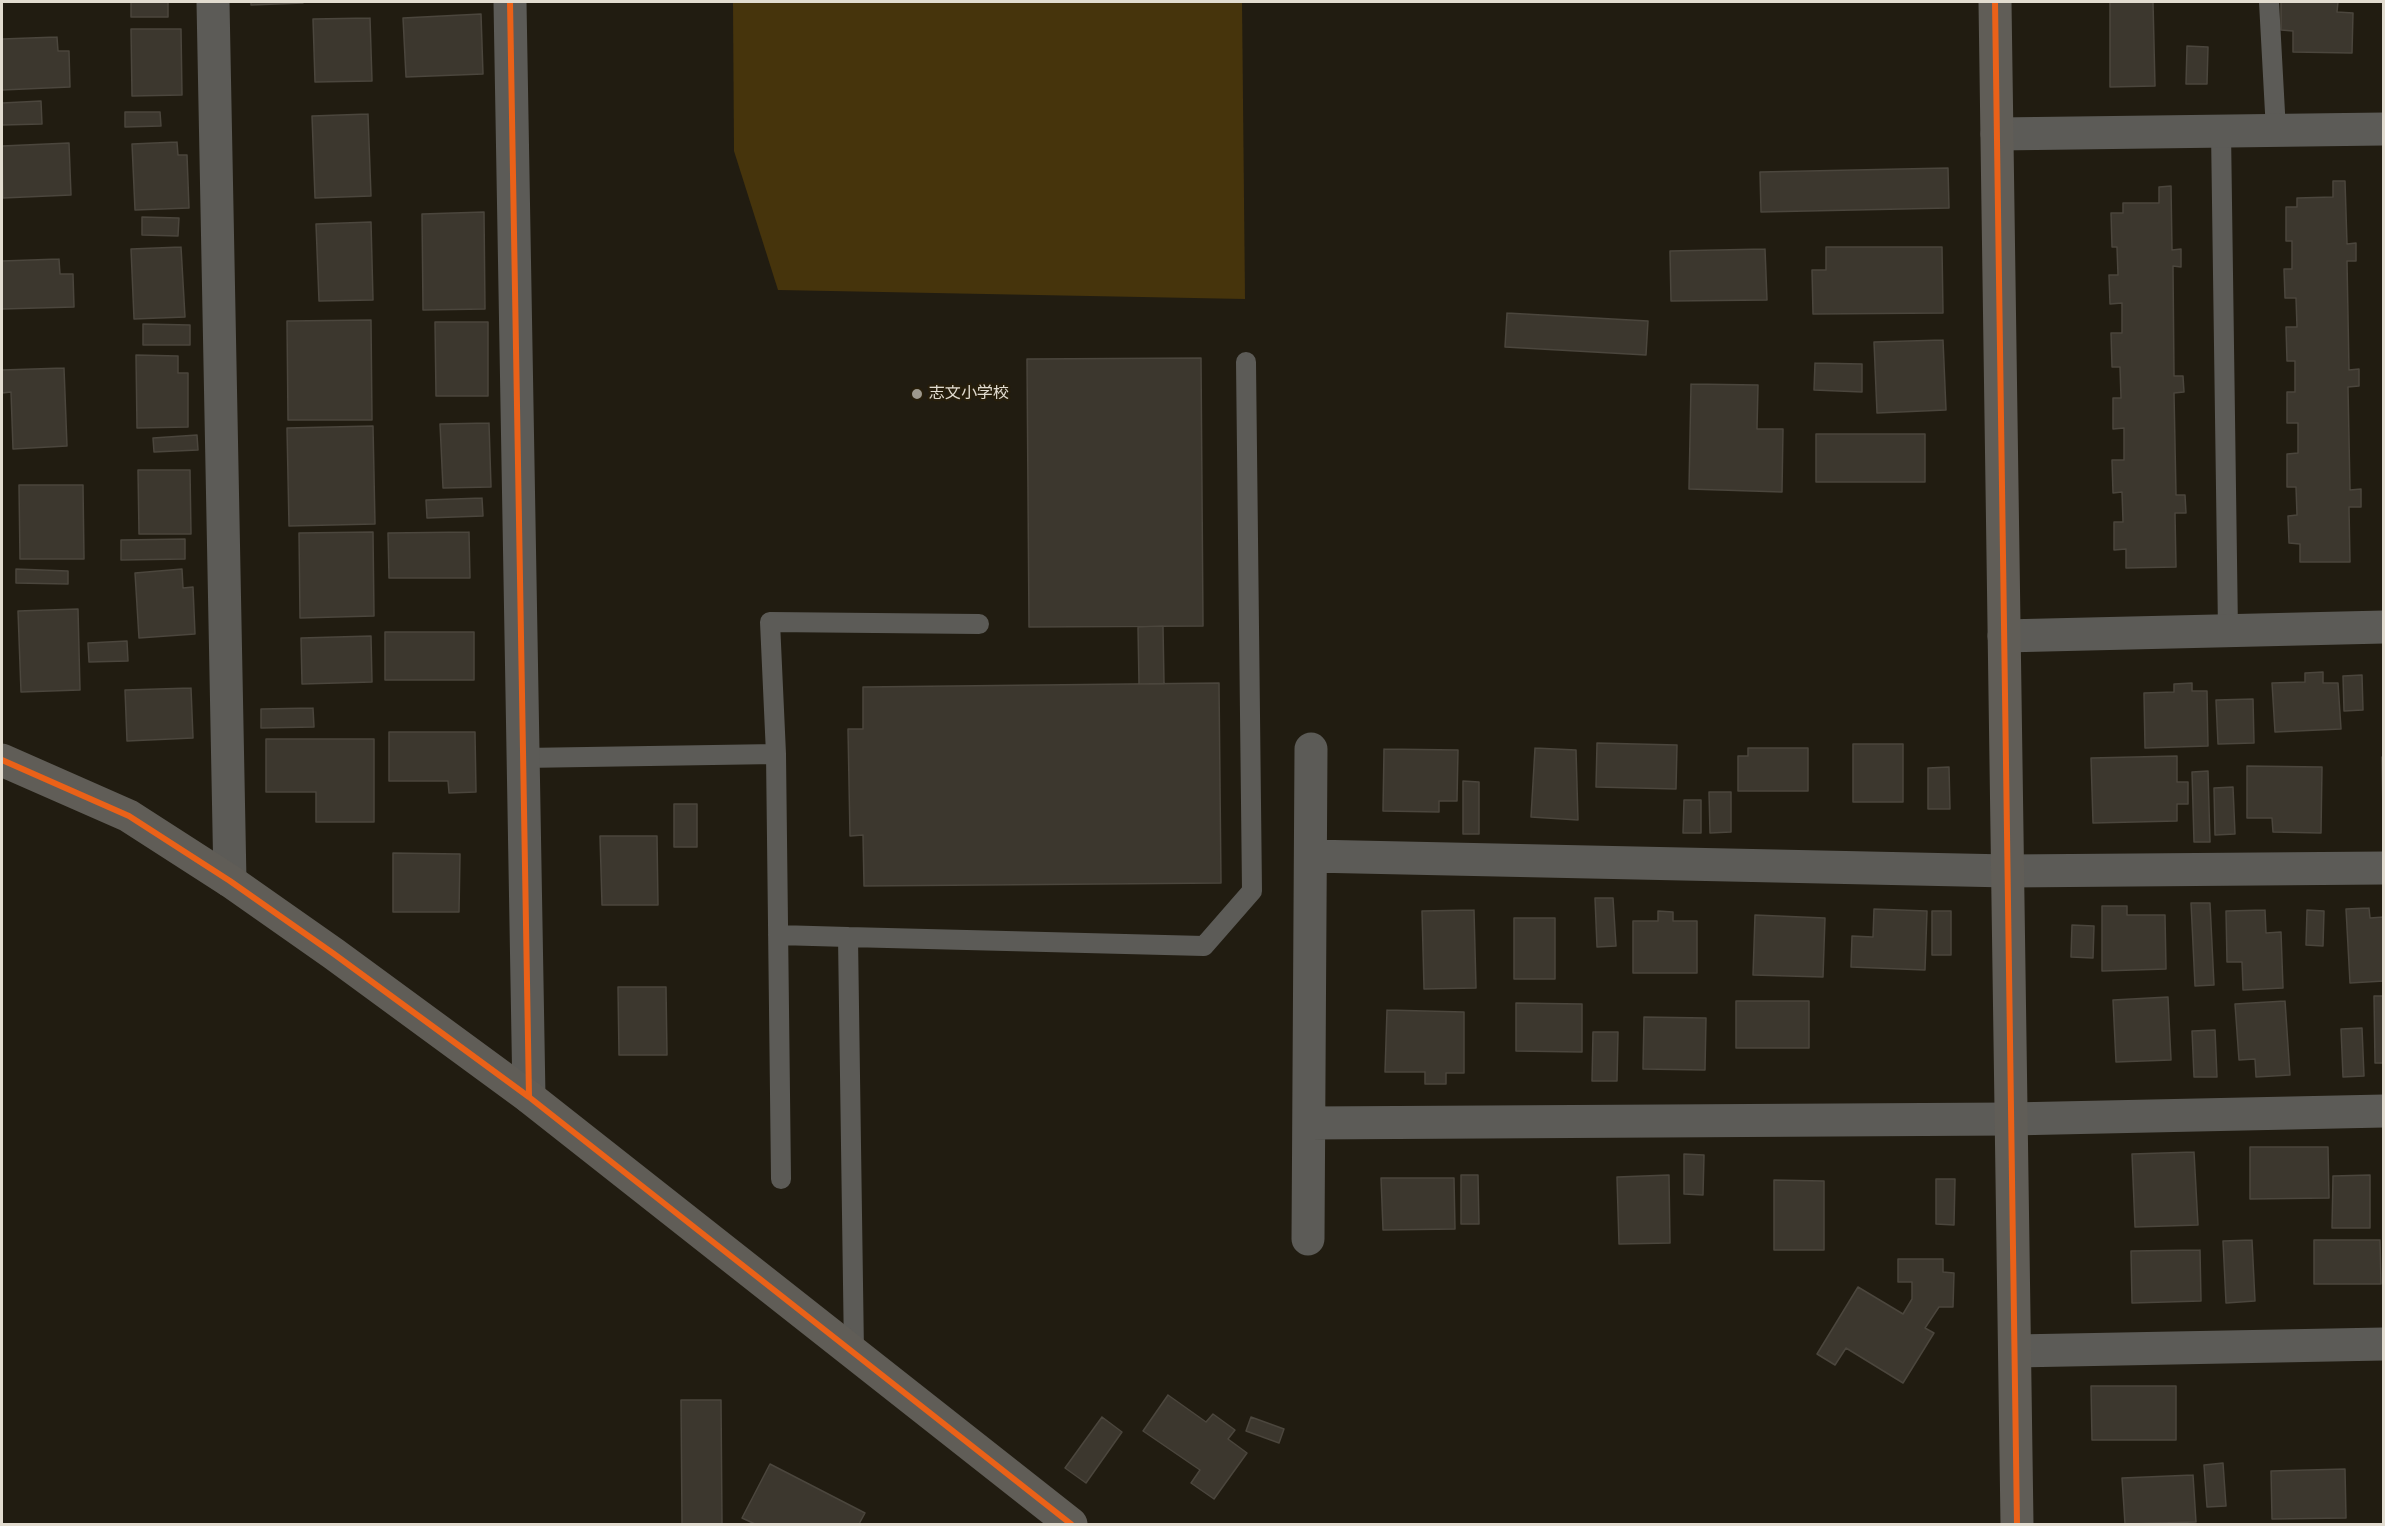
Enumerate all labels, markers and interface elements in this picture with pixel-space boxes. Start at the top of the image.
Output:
place label: 志文小学校 [929,384,1009,404]
marker: 志文小学校 [910,387,924,401]

